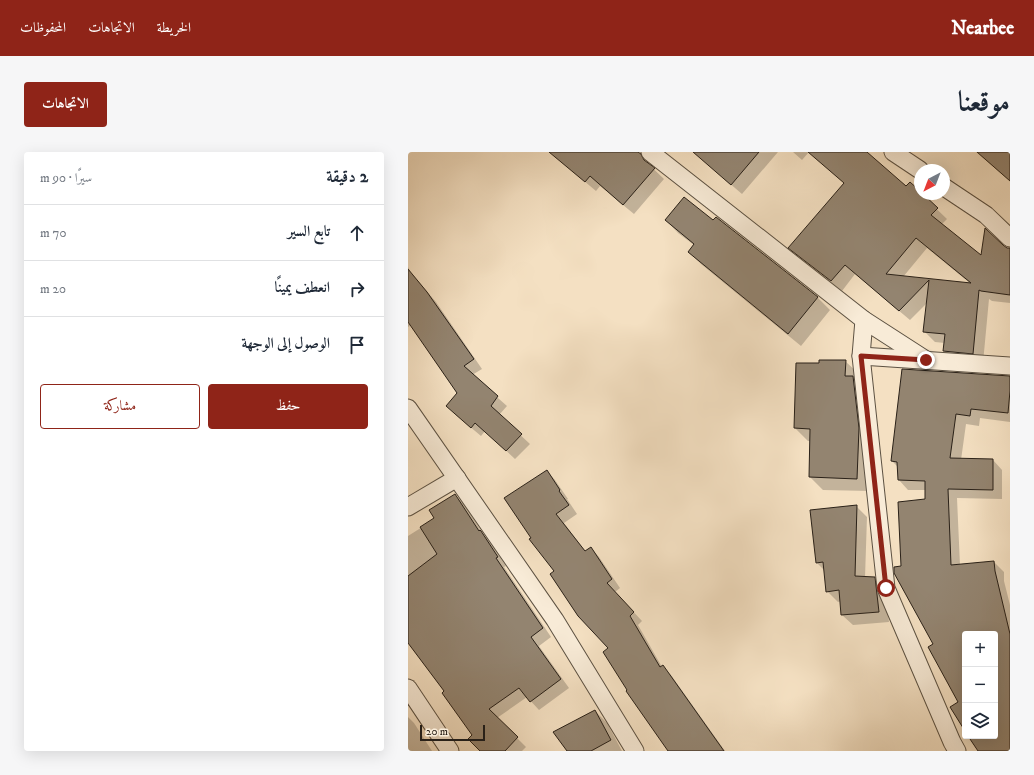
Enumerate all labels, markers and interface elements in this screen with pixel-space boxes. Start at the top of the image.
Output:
text: Nearbee [951,17,1014,40]
text: المحفوظات [20,19,66,37]
text: الاتجاهات [88,19,135,37]
text: الخريطة [157,19,191,37]
button: الاتجاهات [24,82,107,127]
text: موقعنا [958,85,1010,120]
north arrow [914,164,950,200]
text: 2 دقيقة [326,166,368,188]
text: سيرًا · 90 m [40,170,92,186]
text: تابع السير [288,222,330,241]
icon: ahead [346,222,368,244]
text: 70 m [40,225,66,241]
text: انعطف يمينًا [275,278,330,297]
icon: right [346,278,368,300]
text: 20 m [40,281,66,297]
text: الوصول إلى الوجهة [241,334,330,353]
icon: arrive [346,334,368,356]
route end [917,351,935,369]
button: مشاركة [40,384,200,429]
button: حفظ [208,384,368,429]
route start [877,579,895,597]
map controls [962,631,998,739]
button: + [962,631,998,667]
button: − [962,667,998,703]
button: layers [962,703,998,739]
scale bar [420,723,485,742]
text: 20 m [426,725,448,739]

